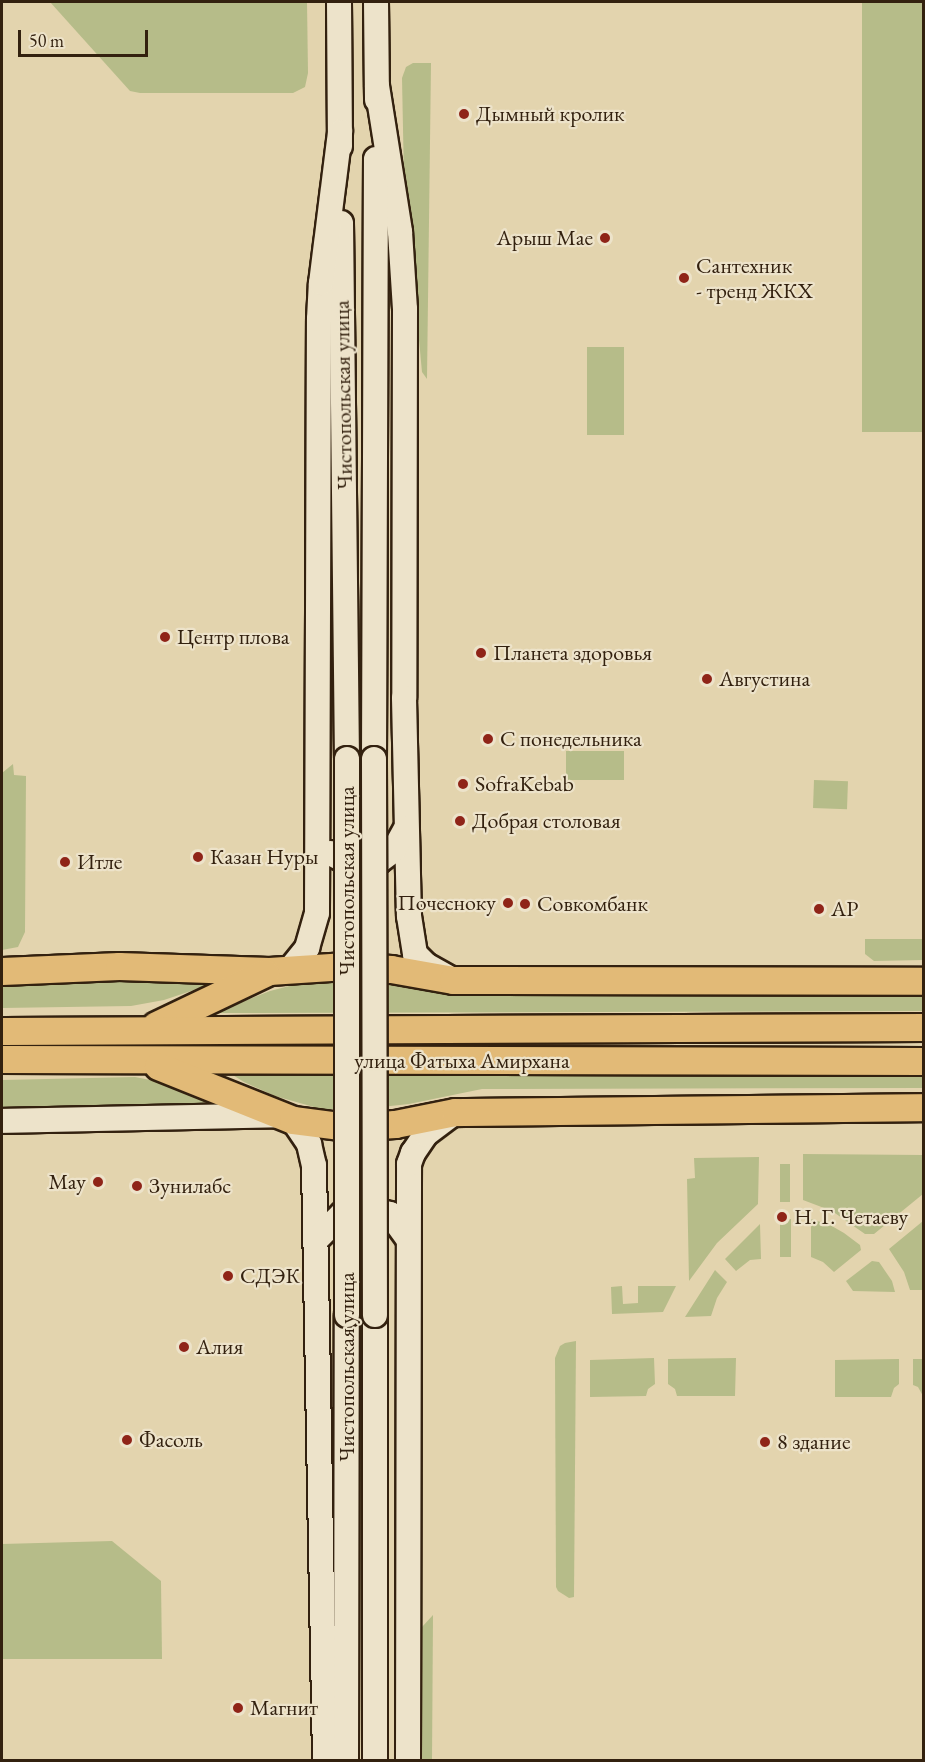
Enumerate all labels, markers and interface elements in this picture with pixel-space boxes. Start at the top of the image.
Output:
scale bar [21,18,152,56]
text: 50 m [29,29,64,52]
place label: Дымный кролик [476,101,625,127]
marker: Дымный кролик [457,107,471,121]
place label: Арыш Мае [497,225,593,251]
marker: Арыш Мае [598,231,612,245]
place label: Сантехник - тренд ЖКХ [696,252,813,304]
marker: Сантехник - тренд ЖКХ [677,271,691,285]
street label: Чистопольская улица [328,300,358,490]
place label: Центр плова [177,624,290,650]
marker: Центр плова [158,630,172,644]
place label: Планета здоровья [493,640,652,666]
marker: Планета здоровья [474,646,488,660]
place label: Августина [719,666,810,692]
marker: Августина [700,672,714,686]
place label: С понедельника [500,726,642,752]
marker: С понедельника [481,732,495,746]
place label: SofraKebab [475,771,574,797]
marker: SofraKebab [456,777,470,791]
street label: Чистопольская улица [334,786,360,976]
place label: Добрая столовая [472,808,621,834]
marker: Добрая столовая [453,814,467,828]
place label: Казан Нуры [210,844,318,870]
place label: Итле [77,849,122,875]
marker: Казан Нуры [191,850,205,864]
marker: Итле [58,855,72,869]
place label: Почесноку [398,890,496,916]
place label: Совкомбанк [537,891,648,917]
marker: Почесноку [501,896,515,910]
place label: АР [831,896,858,922]
marker: Совкомбанк [518,897,532,911]
marker: АР [812,902,826,916]
street label: улица Фатыха Амирхана [354,1048,570,1074]
place label: May [48,1169,86,1195]
place label: Зунилабс [149,1173,231,1199]
marker: May [91,1175,105,1189]
marker: Зунилабс [130,1179,144,1193]
place label: Н. Г. Четаеву [794,1204,908,1230]
marker: Н. Г. Четаеву [775,1210,789,1224]
place label: СДЭК [240,1263,300,1289]
marker: СДЭК [221,1269,235,1283]
street label: Чистопольская улица [334,1272,360,1462]
place label: Алия [196,1334,243,1360]
marker: Алия [177,1340,191,1354]
place label: Фасоль [139,1427,203,1453]
place label: 8 здание [777,1429,850,1455]
marker: Фасоль [120,1433,134,1447]
marker: 8 здание [758,1435,772,1449]
place label: Магнит [250,1695,318,1721]
marker: Магнит [231,1701,245,1715]

